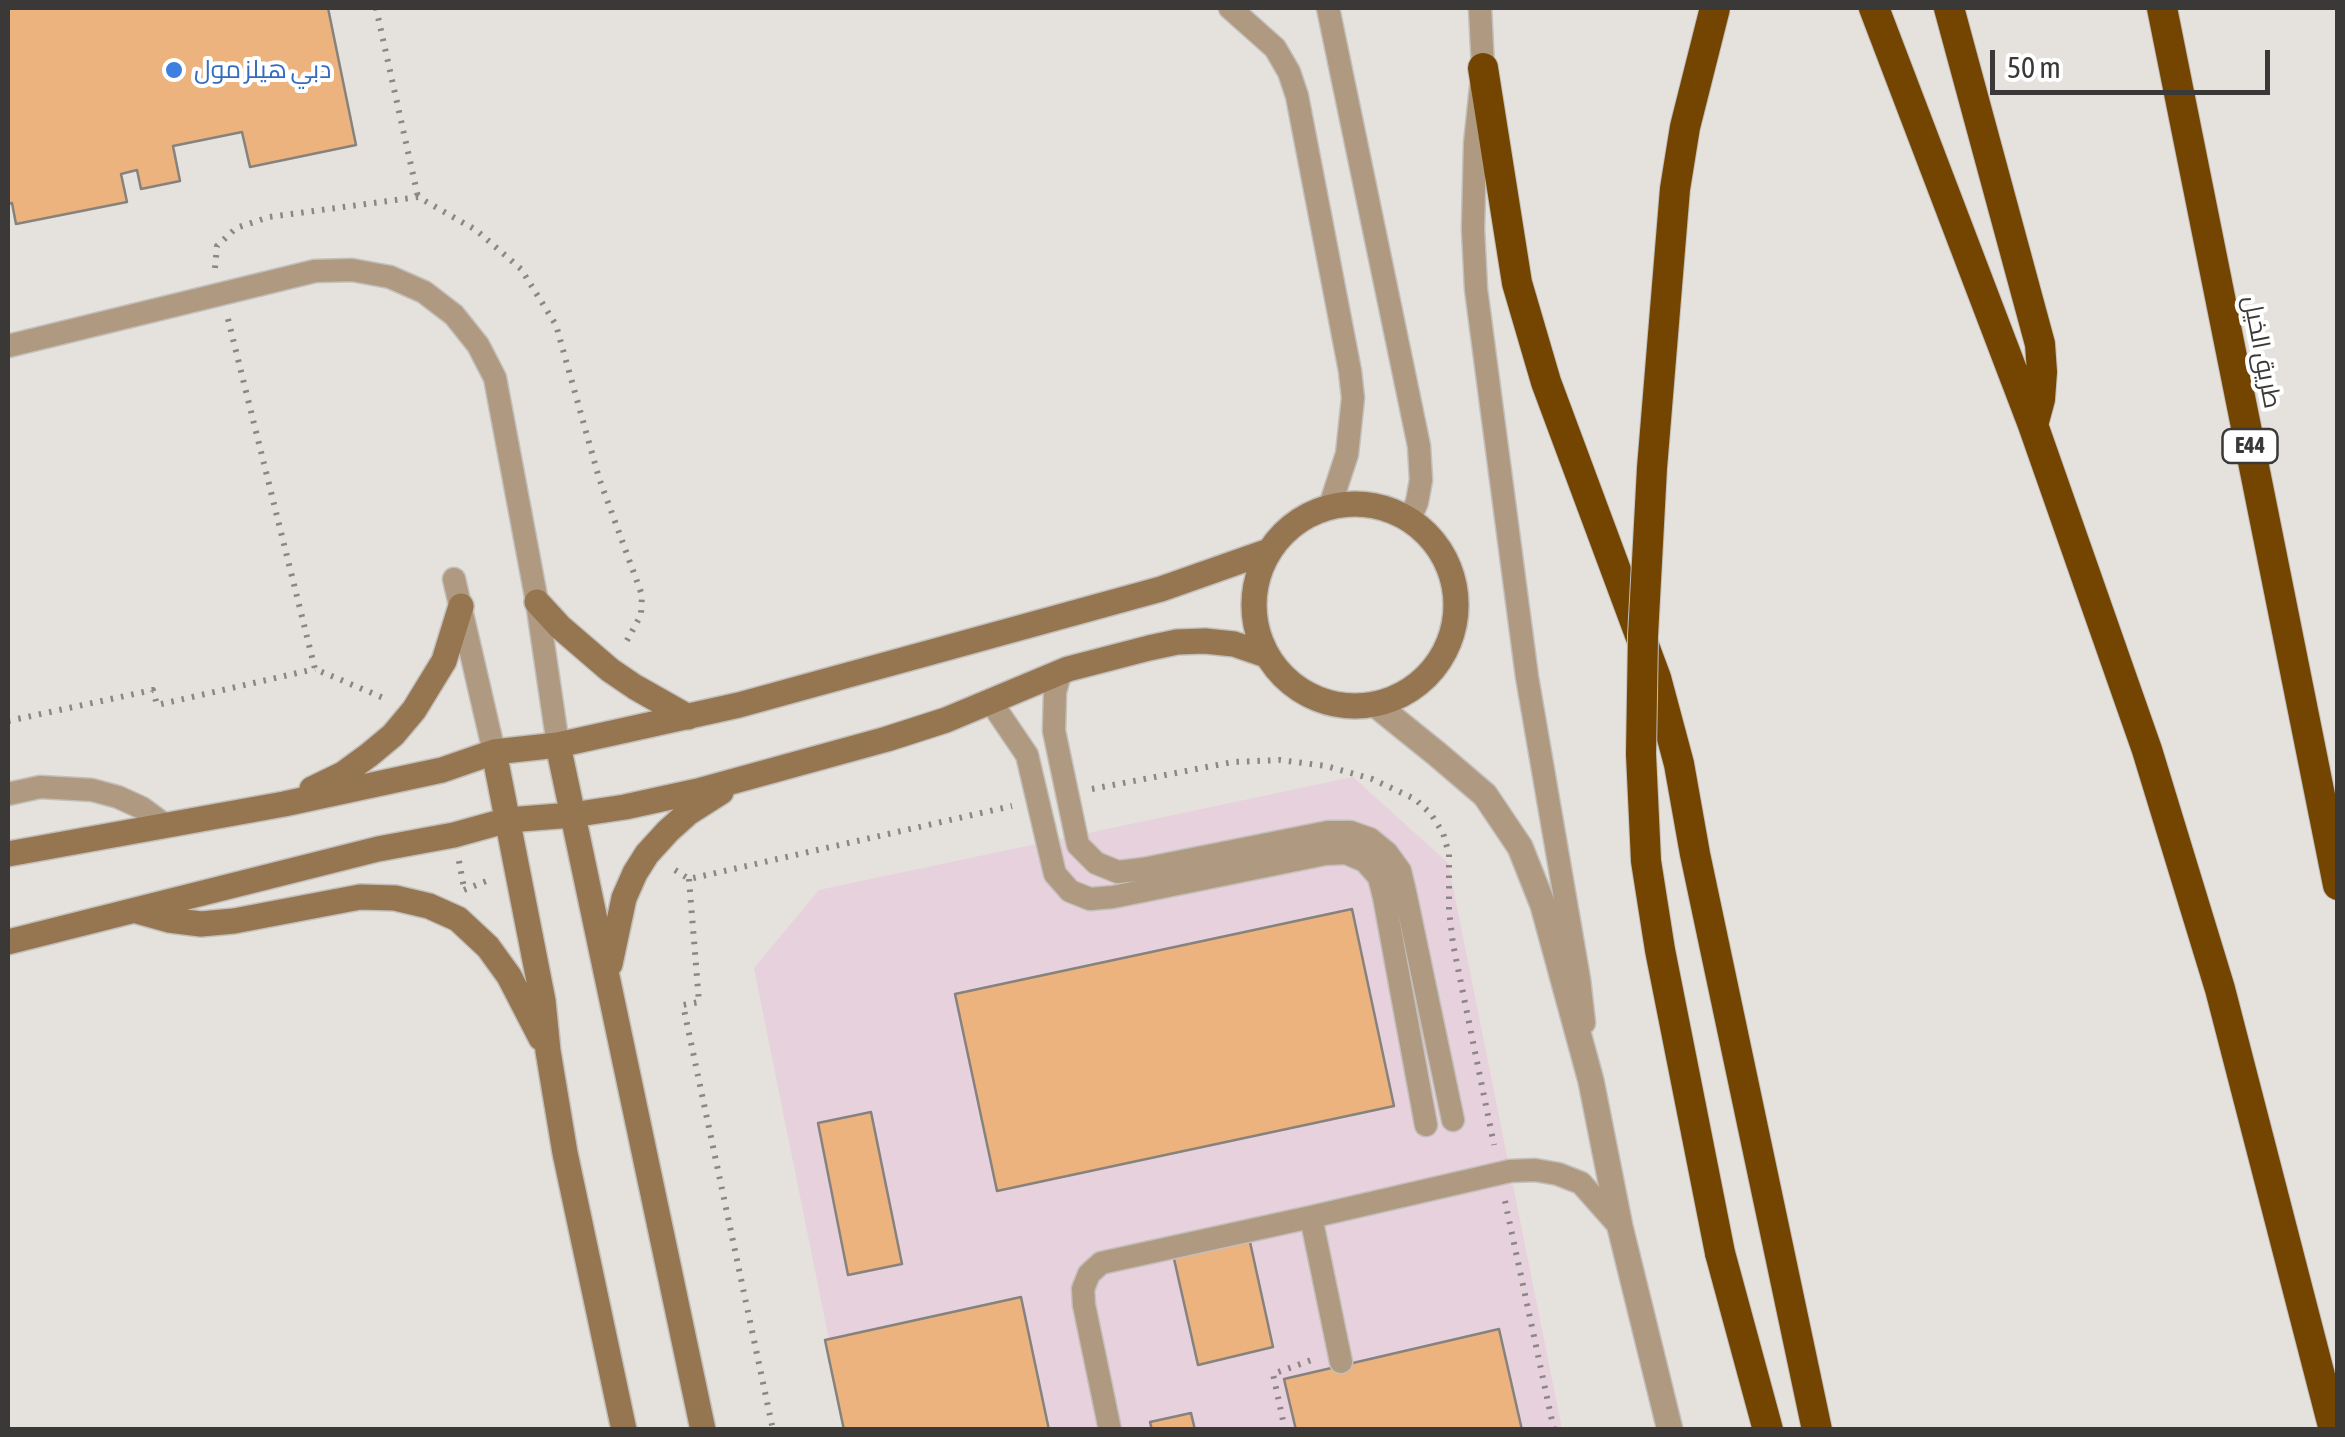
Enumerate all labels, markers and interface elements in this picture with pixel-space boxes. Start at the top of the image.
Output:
scale bar [1995,30,2275,92]
text: 50 m [2007,50,2061,84]
place label: دبي هيلز مول [194,55,331,85]
marker: دبي هيلز مول [163,59,185,81]
street label: طريق الخيل [2236,293,2288,411]
road number: E44 [2222,429,2278,463]

